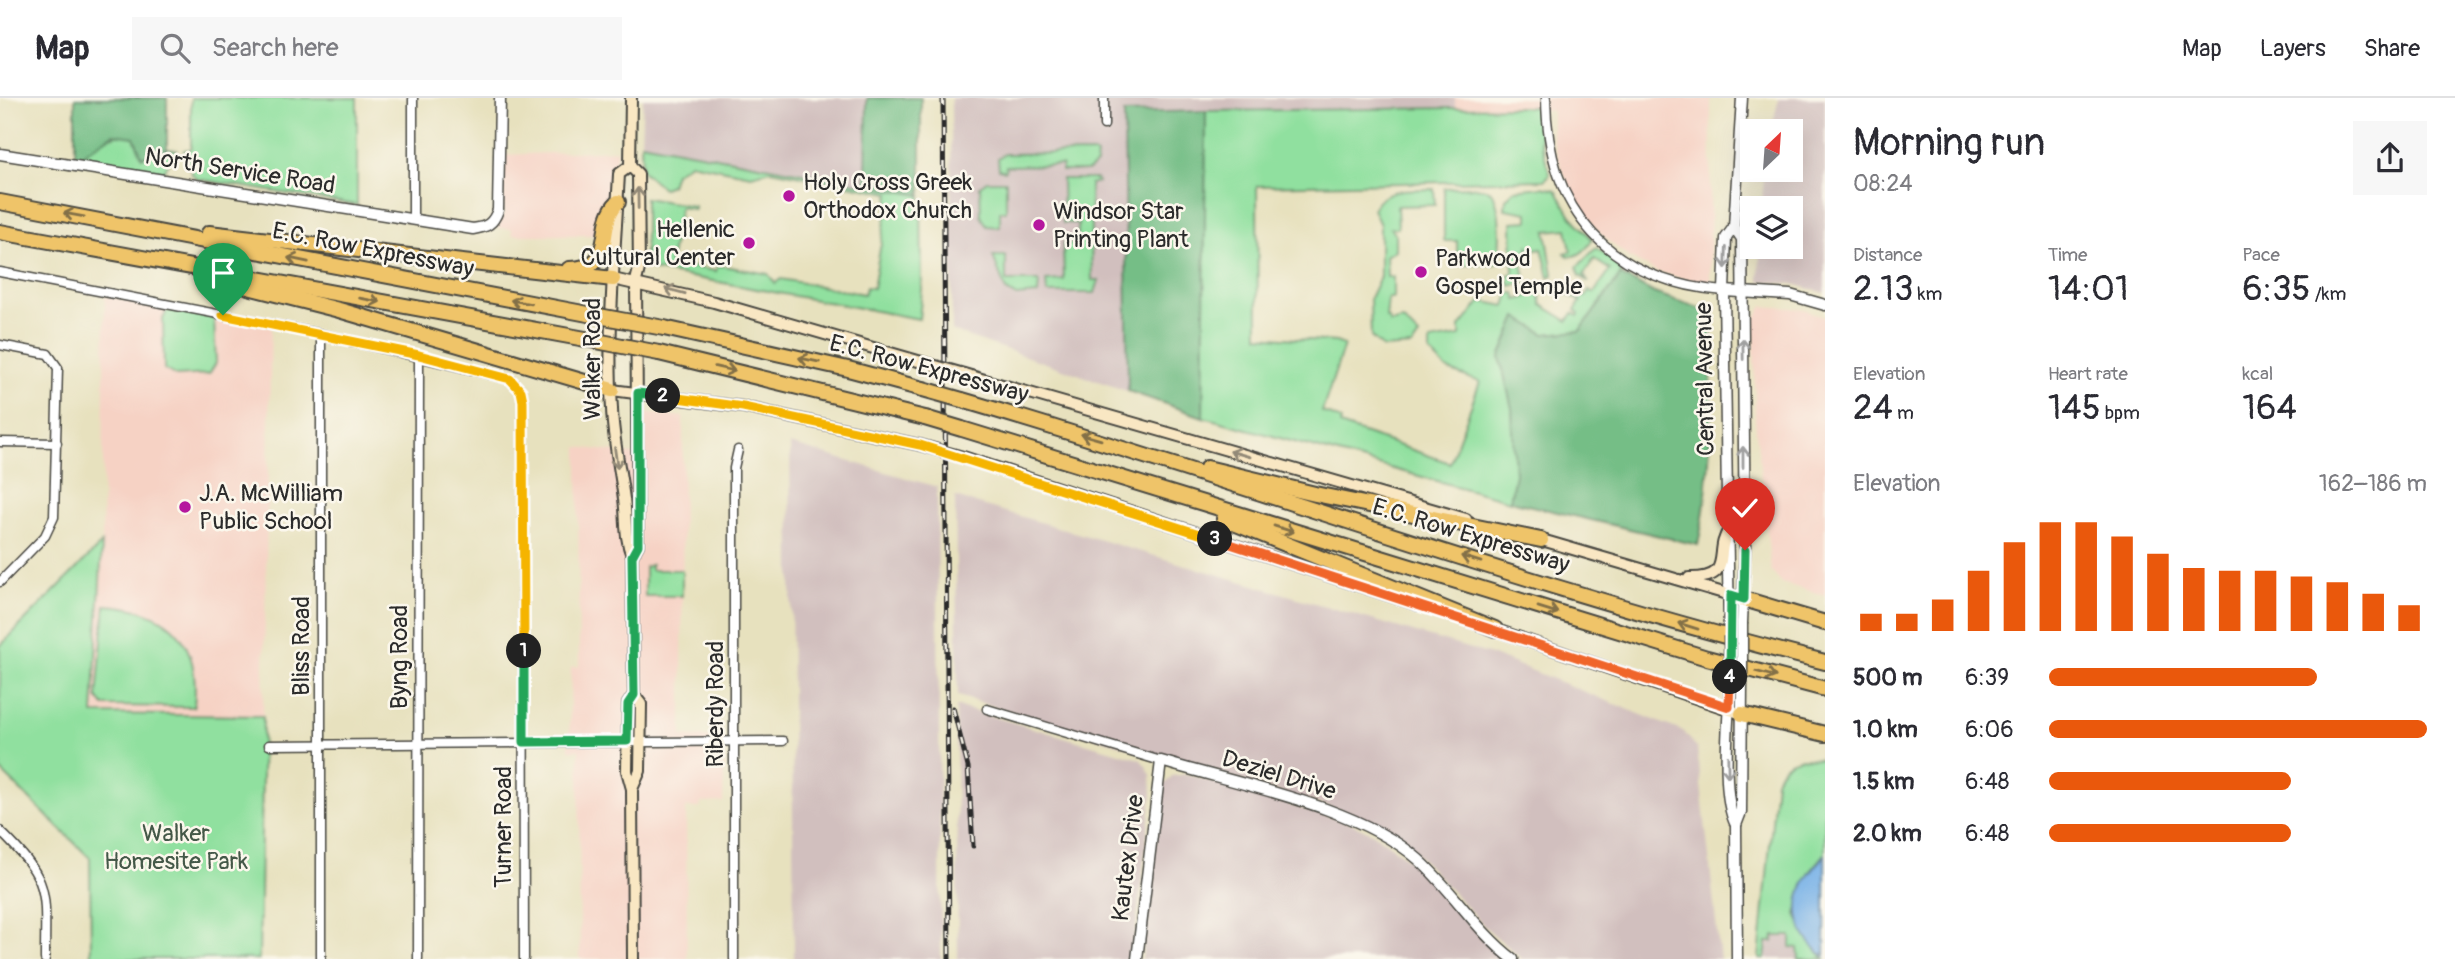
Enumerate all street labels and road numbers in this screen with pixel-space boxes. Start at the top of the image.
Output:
street label: North Service Road [143,142,337,200]
street label: E.C. Row Expressway [270,216,476,284]
street label: Walker Road [578,298,607,420]
street label: Central Avenue [1689,302,1721,456]
street label: E.C. Row Expressway [826,329,1032,409]
street label: E.C. Row Expressway [1369,492,1573,580]
street label: Bliss Road [287,596,316,696]
street label: Byng Road [385,605,414,709]
street label: Riberdy Road [701,641,730,767]
street label: Deziel Drive [1219,744,1340,806]
street label: Turner Road [489,766,518,888]
street label: Kautex Drive [1106,793,1150,923]

